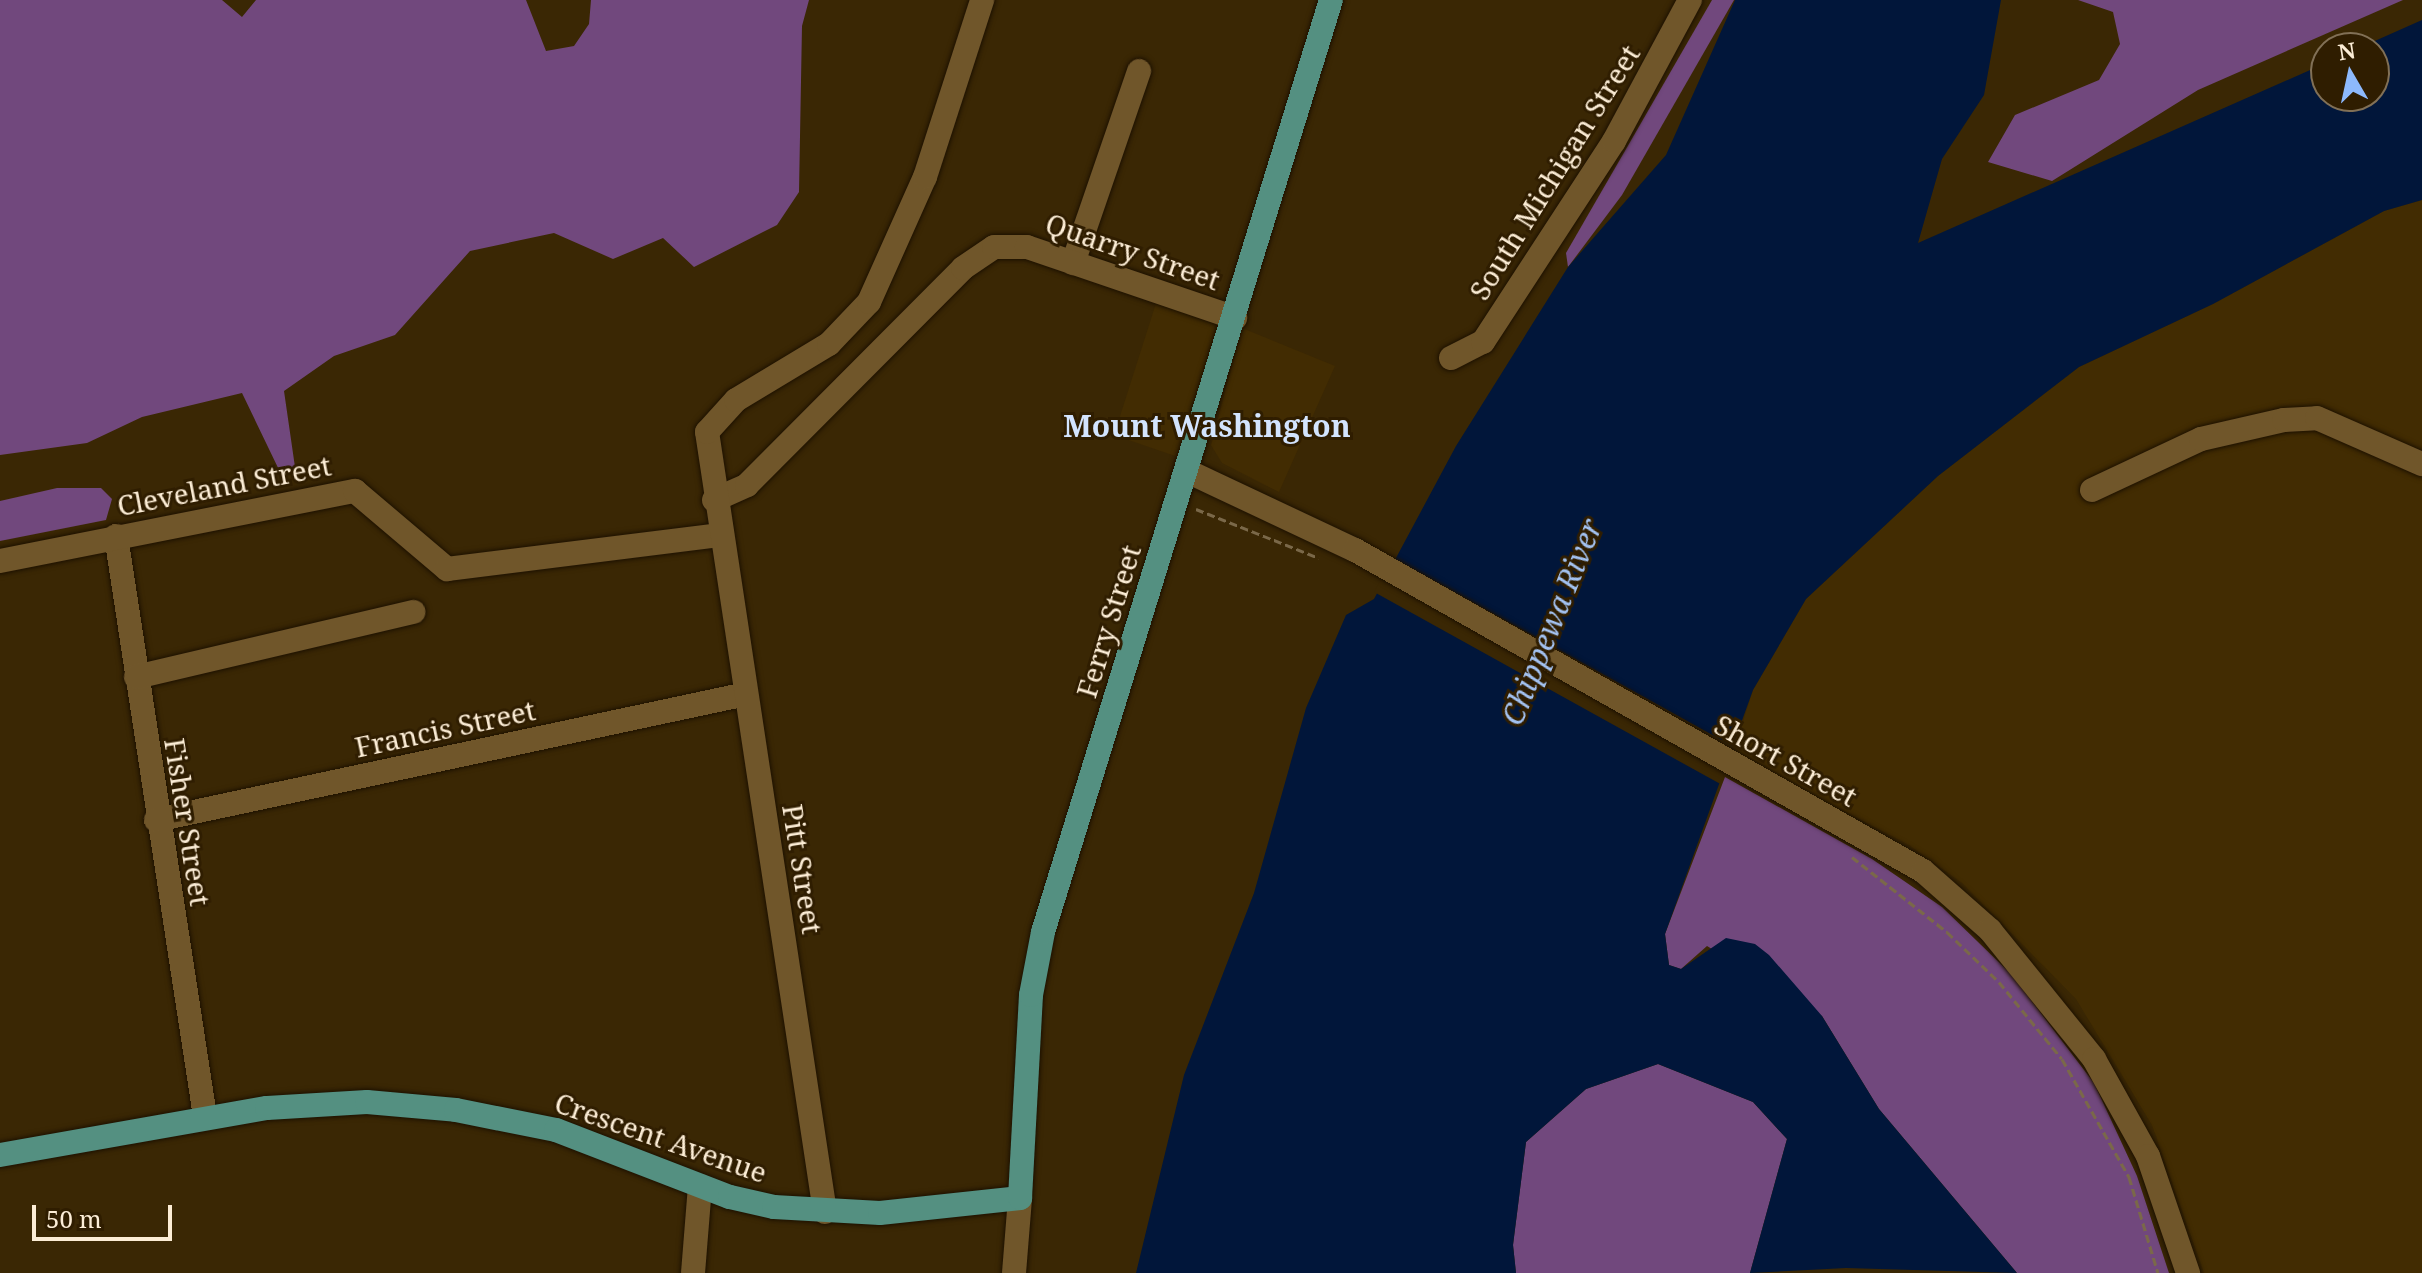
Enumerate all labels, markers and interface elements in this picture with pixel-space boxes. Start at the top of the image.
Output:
north arrow [2310,32,2390,112]
text: N [2336,34,2357,66]
street label: South Michigan Street [1462,38,1646,306]
street label: Quarry Street [1042,206,1224,296]
district label: Mount Washington [1063,408,1351,444]
street label: Cleveland Street [114,448,334,522]
water label: Chippewa River [1494,514,1610,730]
street label: Ferry Street [1069,541,1147,701]
street label: Francis Street [352,692,538,764]
street label: Short Street [1709,707,1863,813]
street label: Fisher Street [158,736,218,908]
street label: Pitt Street [776,802,830,936]
street label: Crescent Avenue [551,1085,771,1189]
scale bar [36,1189,176,1239]
text: 50 m [46,1202,102,1235]

